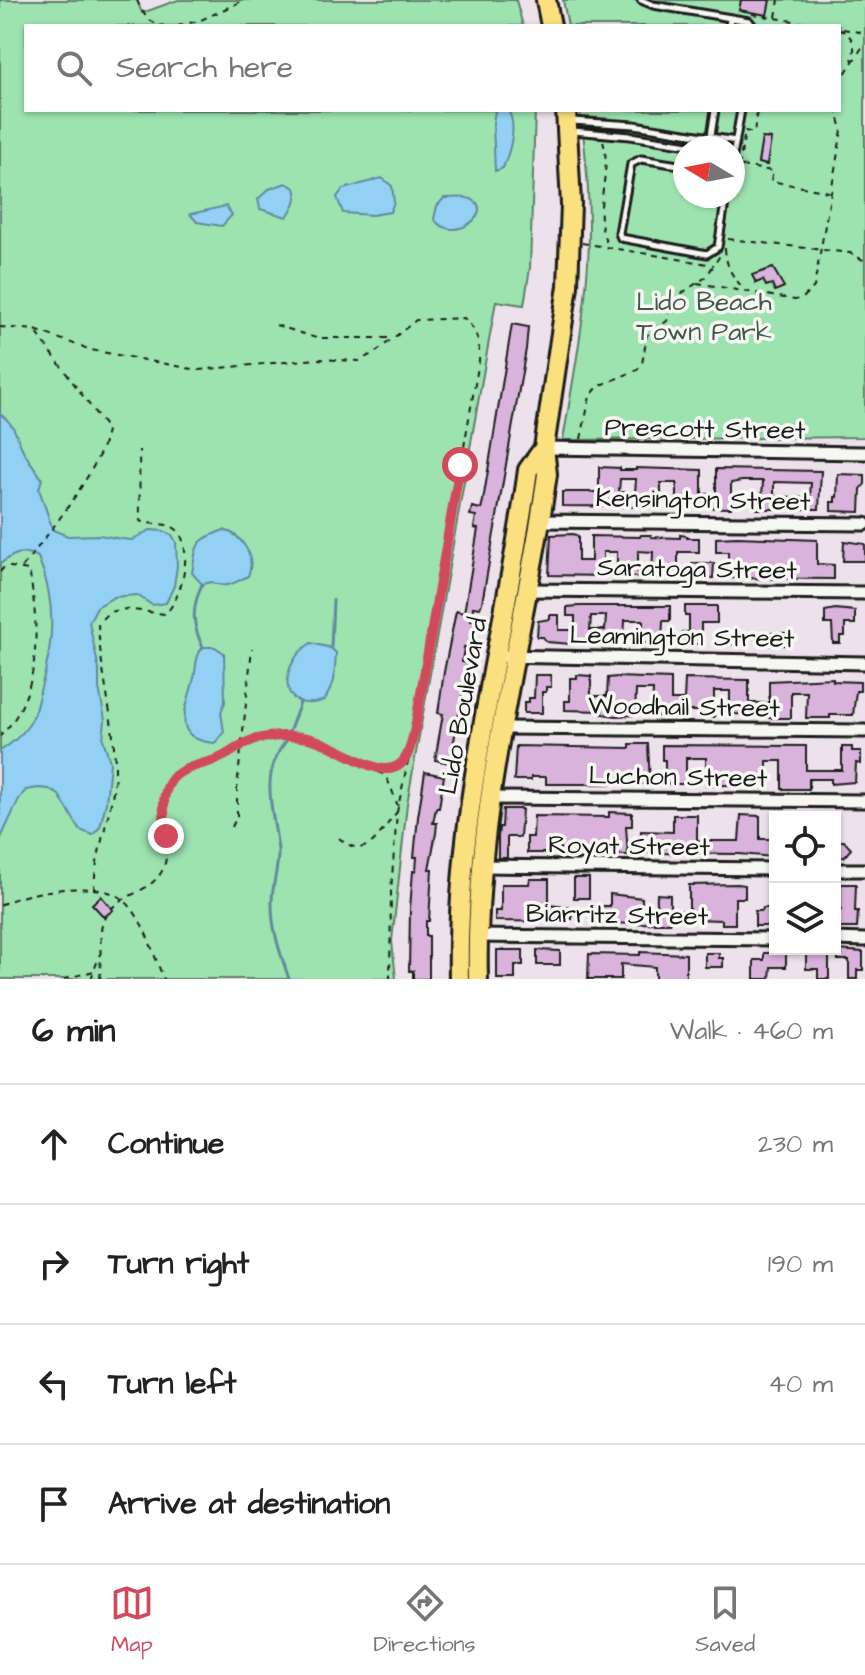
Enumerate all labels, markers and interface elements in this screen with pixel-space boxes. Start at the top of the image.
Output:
search box [24,24,841,112]
icon: search [52,46,96,90]
text: Search here [116,47,293,89]
north arrow [673,136,745,208]
park label: Lido Beach Town Park [636,284,772,350]
street label: Prescott Street [604,409,806,449]
route start [442,447,478,483]
street label: Kensington Street [595,480,811,522]
street label: Saratoga Street [597,549,798,591]
street label: Lido Boulevard [430,615,496,797]
street label: Leamington Street [569,617,795,659]
street label: Woodhail Street [588,687,781,727]
street label: Luchon Street [588,757,768,797]
map controls [769,811,841,955]
button: locate [769,811,841,883]
route end [148,818,184,854]
street label: Royat Street [548,827,711,867]
button: layers [769,883,841,955]
street label: Biarritz Street [526,895,709,935]
text: 6 min [32,1007,116,1055]
text: Walk · 460 m [670,1013,833,1049]
icon: ahead [32,1122,76,1166]
text: Continue [108,1123,224,1165]
text: 230 m [758,1126,833,1162]
icon: right [32,1242,76,1286]
text: Turn right [108,1243,249,1285]
text: 190 m [768,1246,833,1282]
icon: left [32,1362,76,1406]
text: Turn left [108,1363,236,1405]
text: 40 m [768,1366,833,1402]
icon: arrive [32,1482,76,1526]
text: Arrive at destination [108,1483,390,1525]
tab: Map [110,1581,154,1660]
tab: Directions [373,1581,476,1660]
tab: Saved [695,1581,755,1660]

